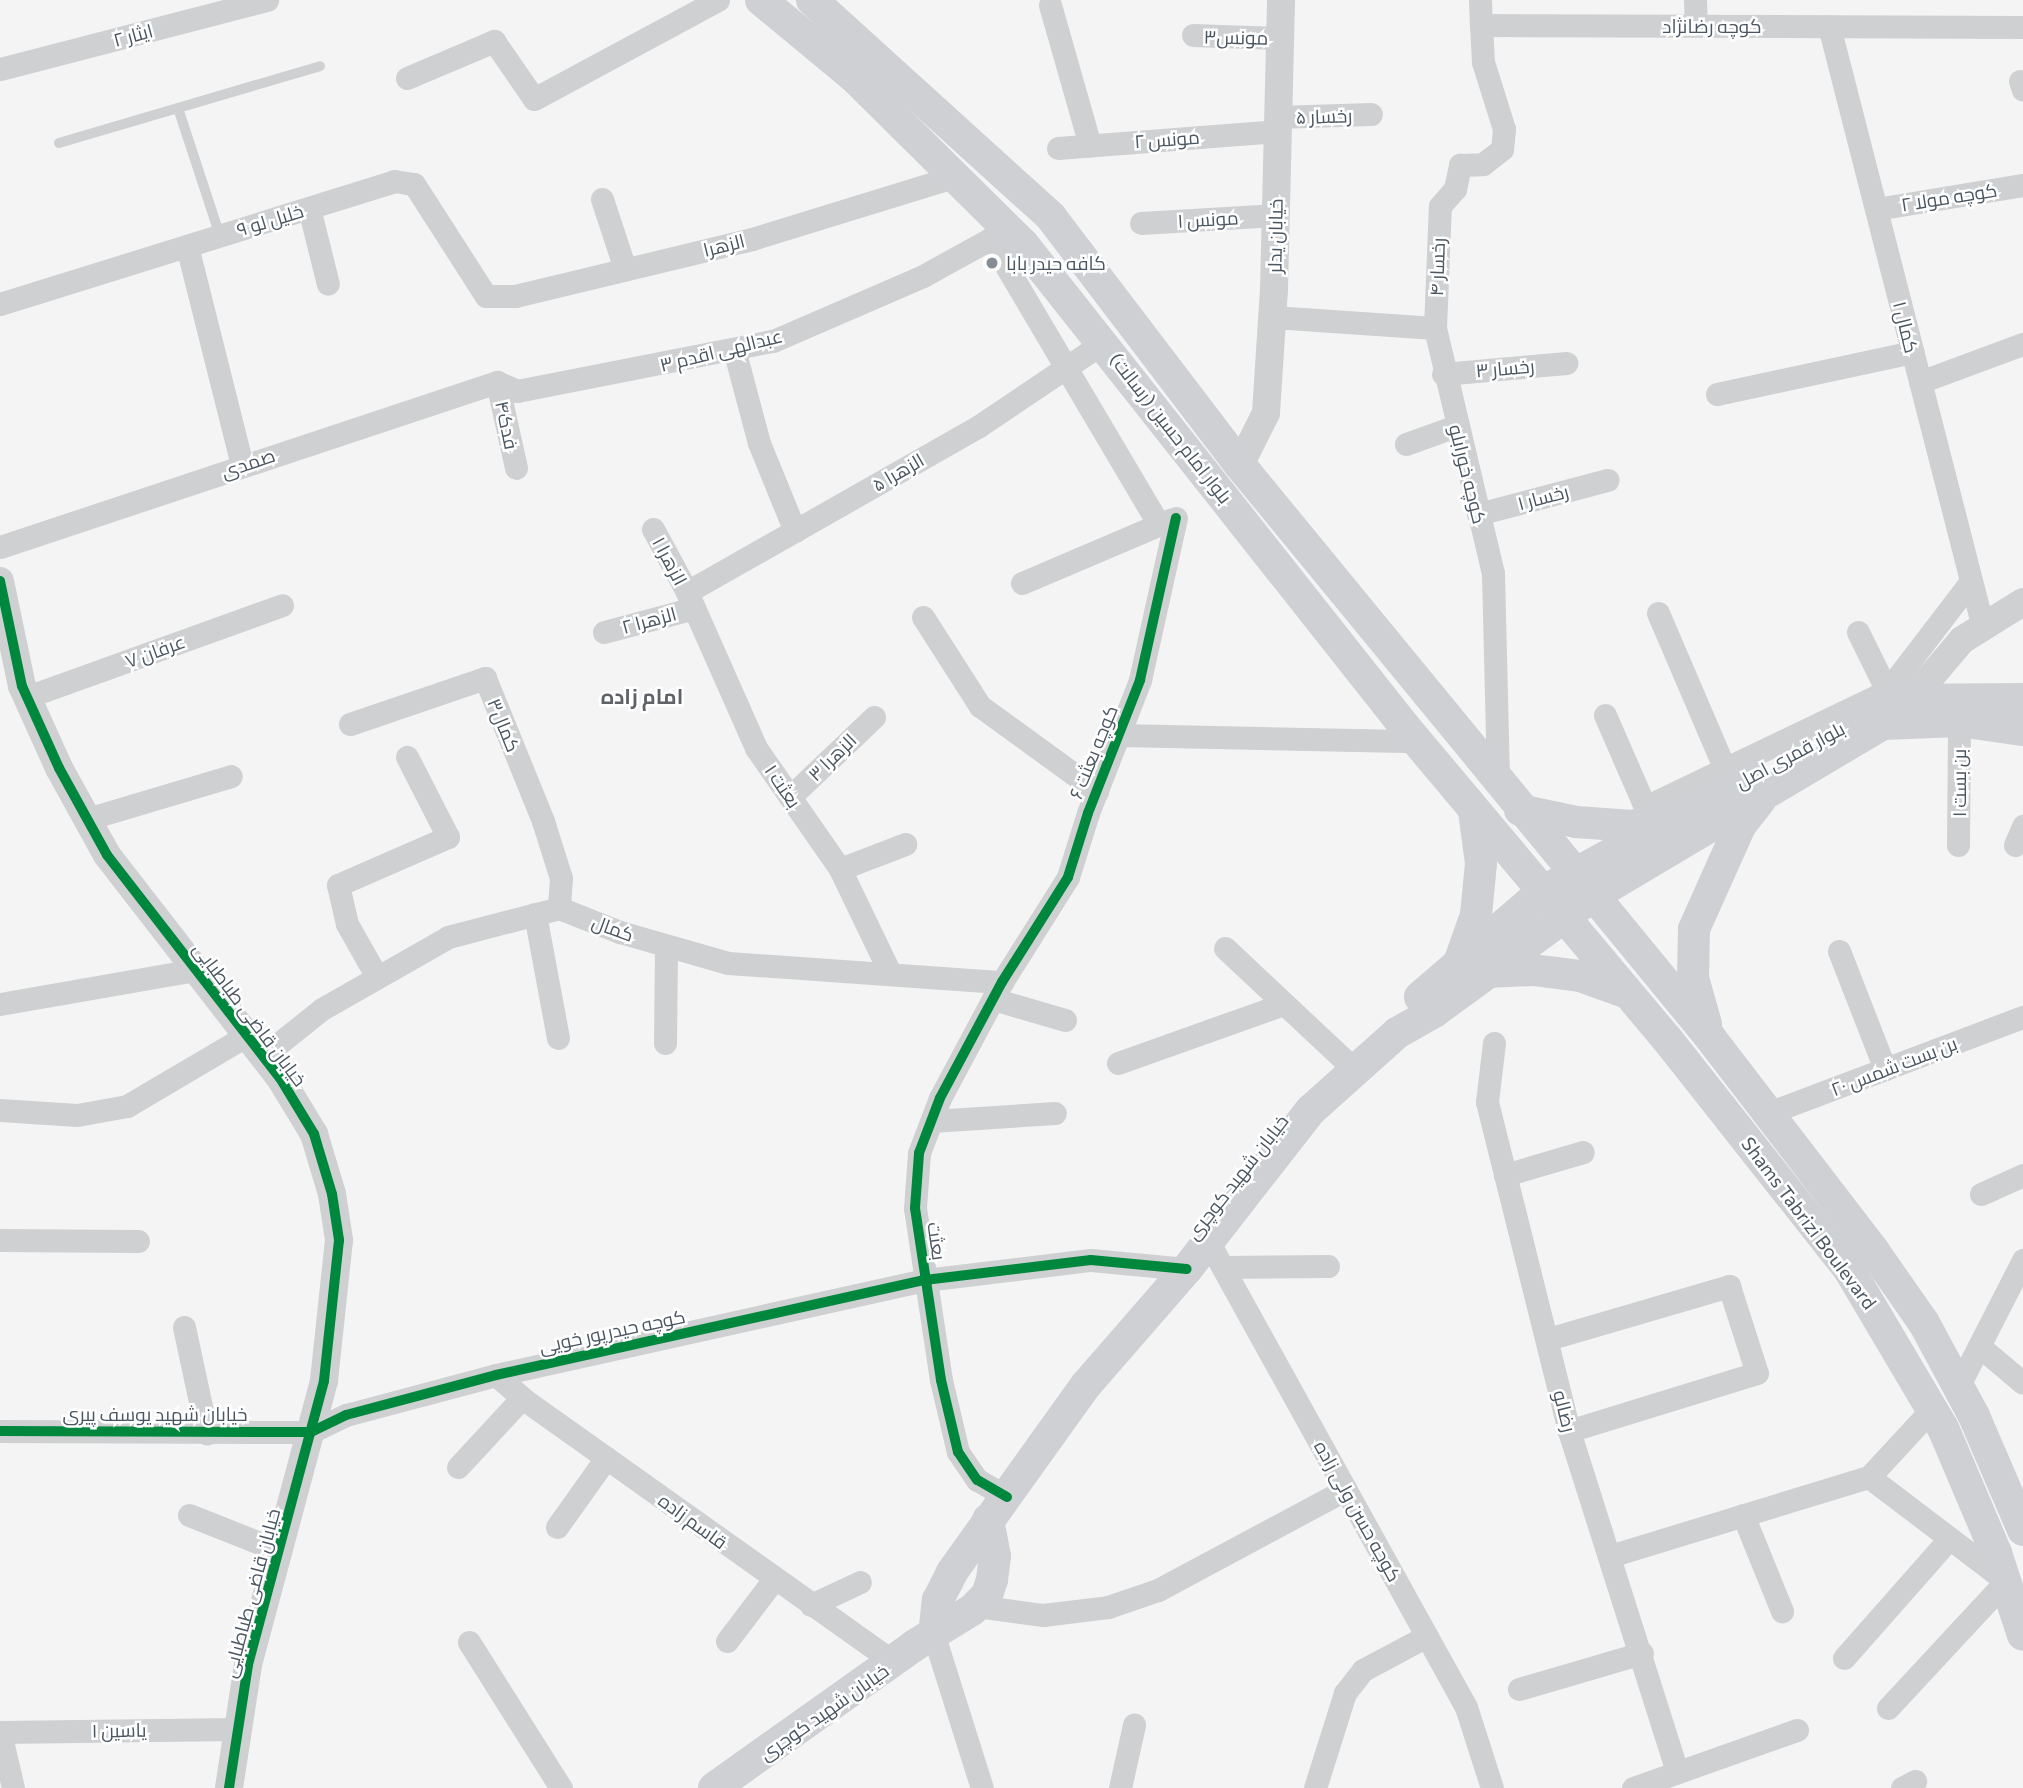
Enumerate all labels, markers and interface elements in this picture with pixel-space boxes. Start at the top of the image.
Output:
street label: کوچه رضانژاد [1662,15,1762,37]
street label: ایثار ۲ [111,19,155,51]
street label: مونس۳ [1203,25,1269,49]
street label: رخسار ۵ [1295,104,1353,128]
street label: مونس ۲ [1133,125,1201,153]
street label: کوچه مولا ۲ [1899,178,1999,216]
street label: خیابان یدلر [1263,198,1287,274]
street label: خلیل لو ۹ [234,199,306,241]
street label: مونس ۱ [1177,206,1239,232]
street label: الزهرا [701,229,747,261]
street label: رخسار ۴ [1425,237,1449,297]
place label: کافه حیدر بابا [1006,252,1106,274]
marker: کافه حیدر بابا [984,255,1000,271]
street label: کمال ۱ [1889,299,1923,355]
street label: عبدالهی اقدم ۳ [657,324,785,376]
street label: بلوار امام حسین (رسالت) [1105,348,1237,508]
street label: رخسار ۳ [1475,354,1535,382]
street label: فدک۴ [491,399,523,451]
street label: کوچه خورابلو [1445,422,1491,526]
street label: صمدی [218,443,278,483]
street label: الزهرا ۵ [868,448,928,496]
street label: رخسار ۱ [1515,479,1571,515]
street label: الزهرا ۱ [648,533,692,589]
street label: الزهرا ۲ [619,602,679,638]
street label: عرفان ۷ [122,630,188,672]
district label: امام زاده [601,683,683,709]
street label: کمال۳ [483,695,525,755]
street label: کوچه بعثت ۶ [1064,702,1122,802]
street label: بلوار قمری اصل [1732,717,1848,793]
street label: الزهرا ۳ [803,728,861,786]
street label: بن بست ۱ [1948,749,1970,817]
street label: بعثت ۱ [760,760,806,812]
street label: کمال [589,910,637,946]
street label: خیابان قاضی طباطبایی [188,938,312,1090]
street label: بن بست شمس ۲۰ [1828,1031,1960,1101]
street label: خیابان شهید کوچری [1181,1110,1293,1244]
street label: Shams Tabrizi Boulevard [1737,1132,1881,1314]
street label: بعثت [923,1220,951,1262]
street label: کوچه حیدرپور خویی [537,1304,687,1358]
street label: رضالو [1549,1388,1581,1434]
street label: خیابان شهید یوسف پیری [62,1403,248,1425]
street label: کوچه حسن ولی زاده [1310,1436,1406,1586]
street label: قاسم زاده [654,1488,732,1554]
street label: خیابان قاضی طباطبایی [217,1506,285,1680]
street label: خیابان شهید کوچری [755,1659,893,1765]
street label: یاسین ۱ [91,1718,147,1742]

